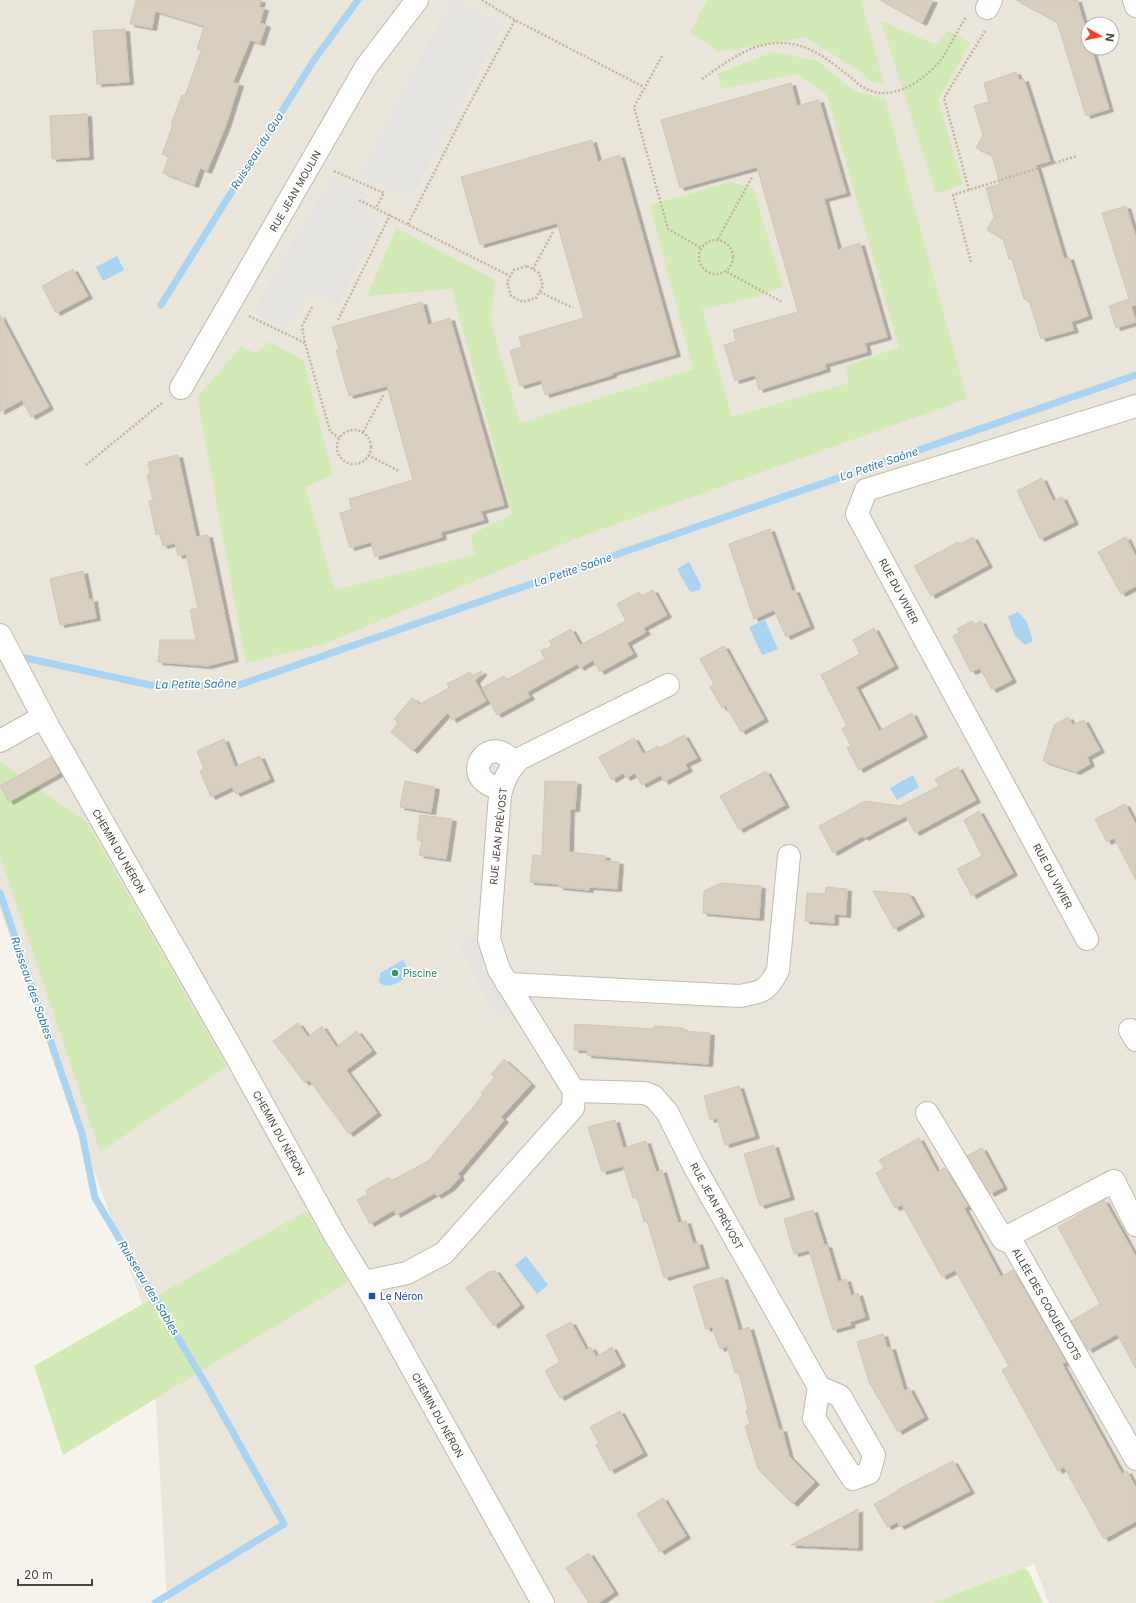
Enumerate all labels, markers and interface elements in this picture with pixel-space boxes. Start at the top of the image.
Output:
north arrow [1080,16,1120,56]
text: N [1102,32,1117,43]
water label: Ruisseau du Gua [228,110,286,192]
street label: RUE JEAN MOULIN [267,148,323,234]
water label: La Petite Saône [838,444,920,484]
water label: La Petite Saône [532,550,614,590]
street label: RUE DU VIVIER [877,556,921,626]
water label: La Petite Saône [155,676,237,692]
street label: RUE JEAN PRÉVOST [486,787,509,885]
street label: CHEMIN DU NÉRON [90,806,149,895]
street label: RUE DU VIVIER [1031,841,1075,911]
water label: Ruisseau des Sables [8,935,56,1041]
place label: Piscine [403,967,437,979]
marker: Piscine [390,968,400,978]
street label: CHEMIN DU NÉRON [251,1088,308,1178]
street label: RUE JEAN PRÉVOST [688,1160,747,1252]
water label: Ruisseau des Sables [115,1238,183,1338]
street label: ALLÉE DES COQUELICOTS [1010,1245,1085,1362]
place label: Le Néron [380,1290,423,1302]
marker: Le Néron [367,1291,377,1301]
street label: CHEMIN DU NÉRON [410,1370,467,1460]
scale bar [18,1561,92,1587]
text: 20 m [24,1567,53,1582]

